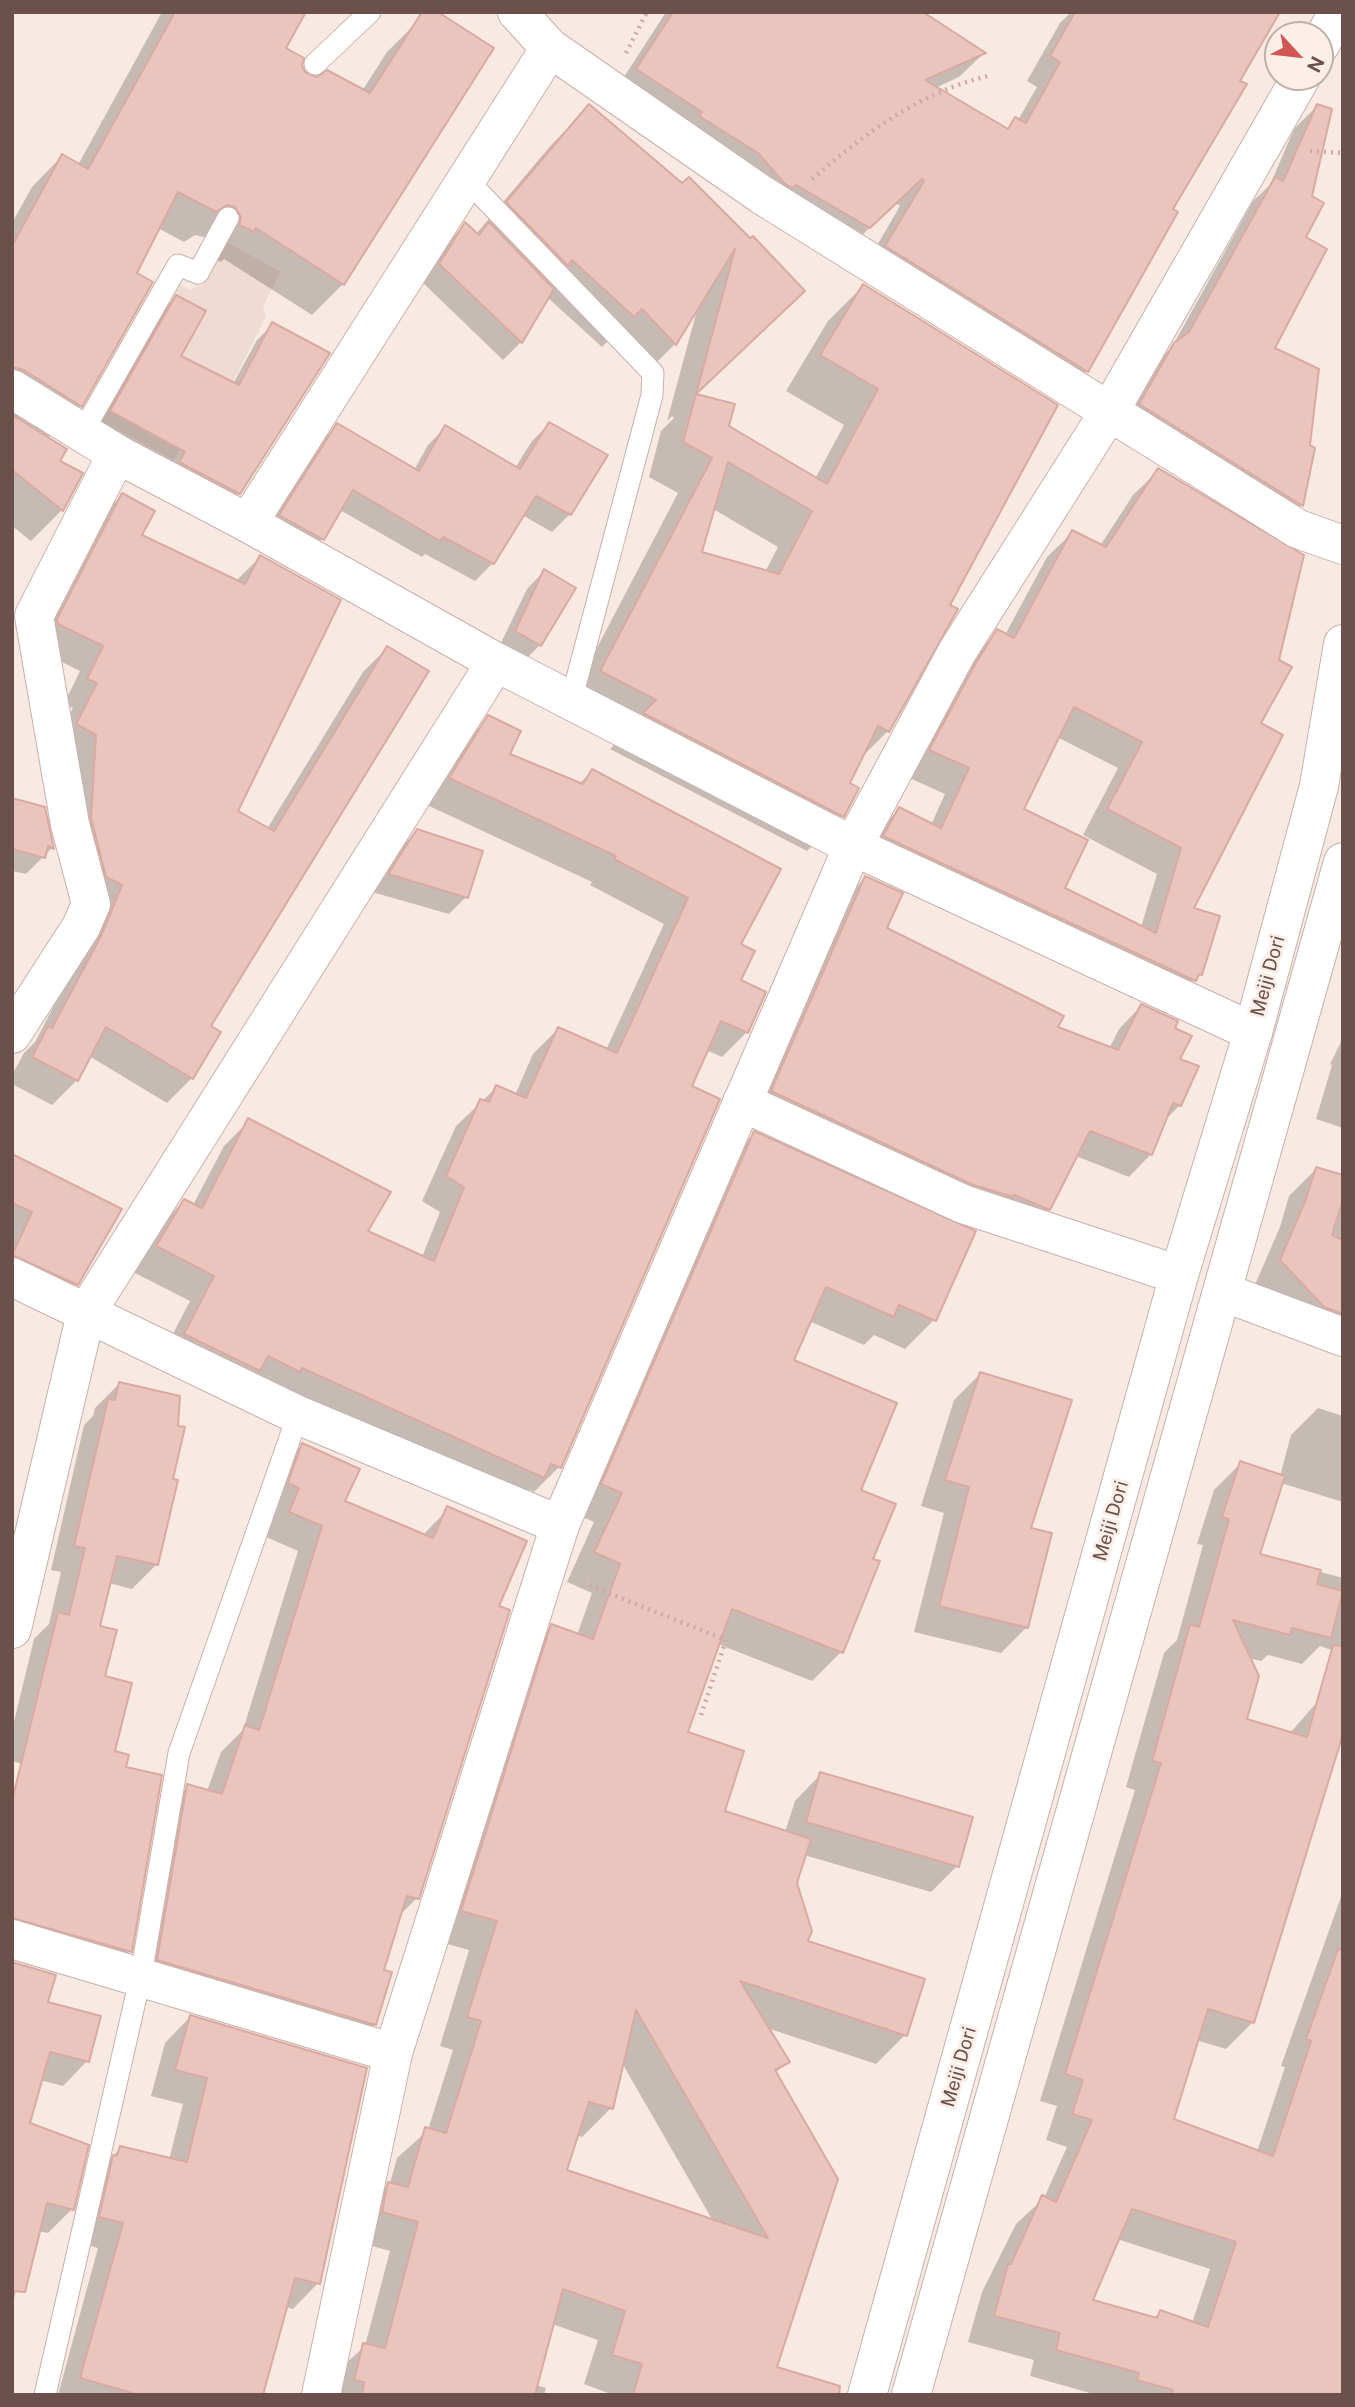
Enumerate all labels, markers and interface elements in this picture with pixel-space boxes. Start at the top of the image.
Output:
north arrow [1264,21,1334,91]
text: N [1303,53,1329,76]
street label: Meiji Dori [1246,933,1290,1019]
street label: Meiji Dori [1089,1478,1133,1564]
street label: Meiji Dori [937,2024,981,2110]

